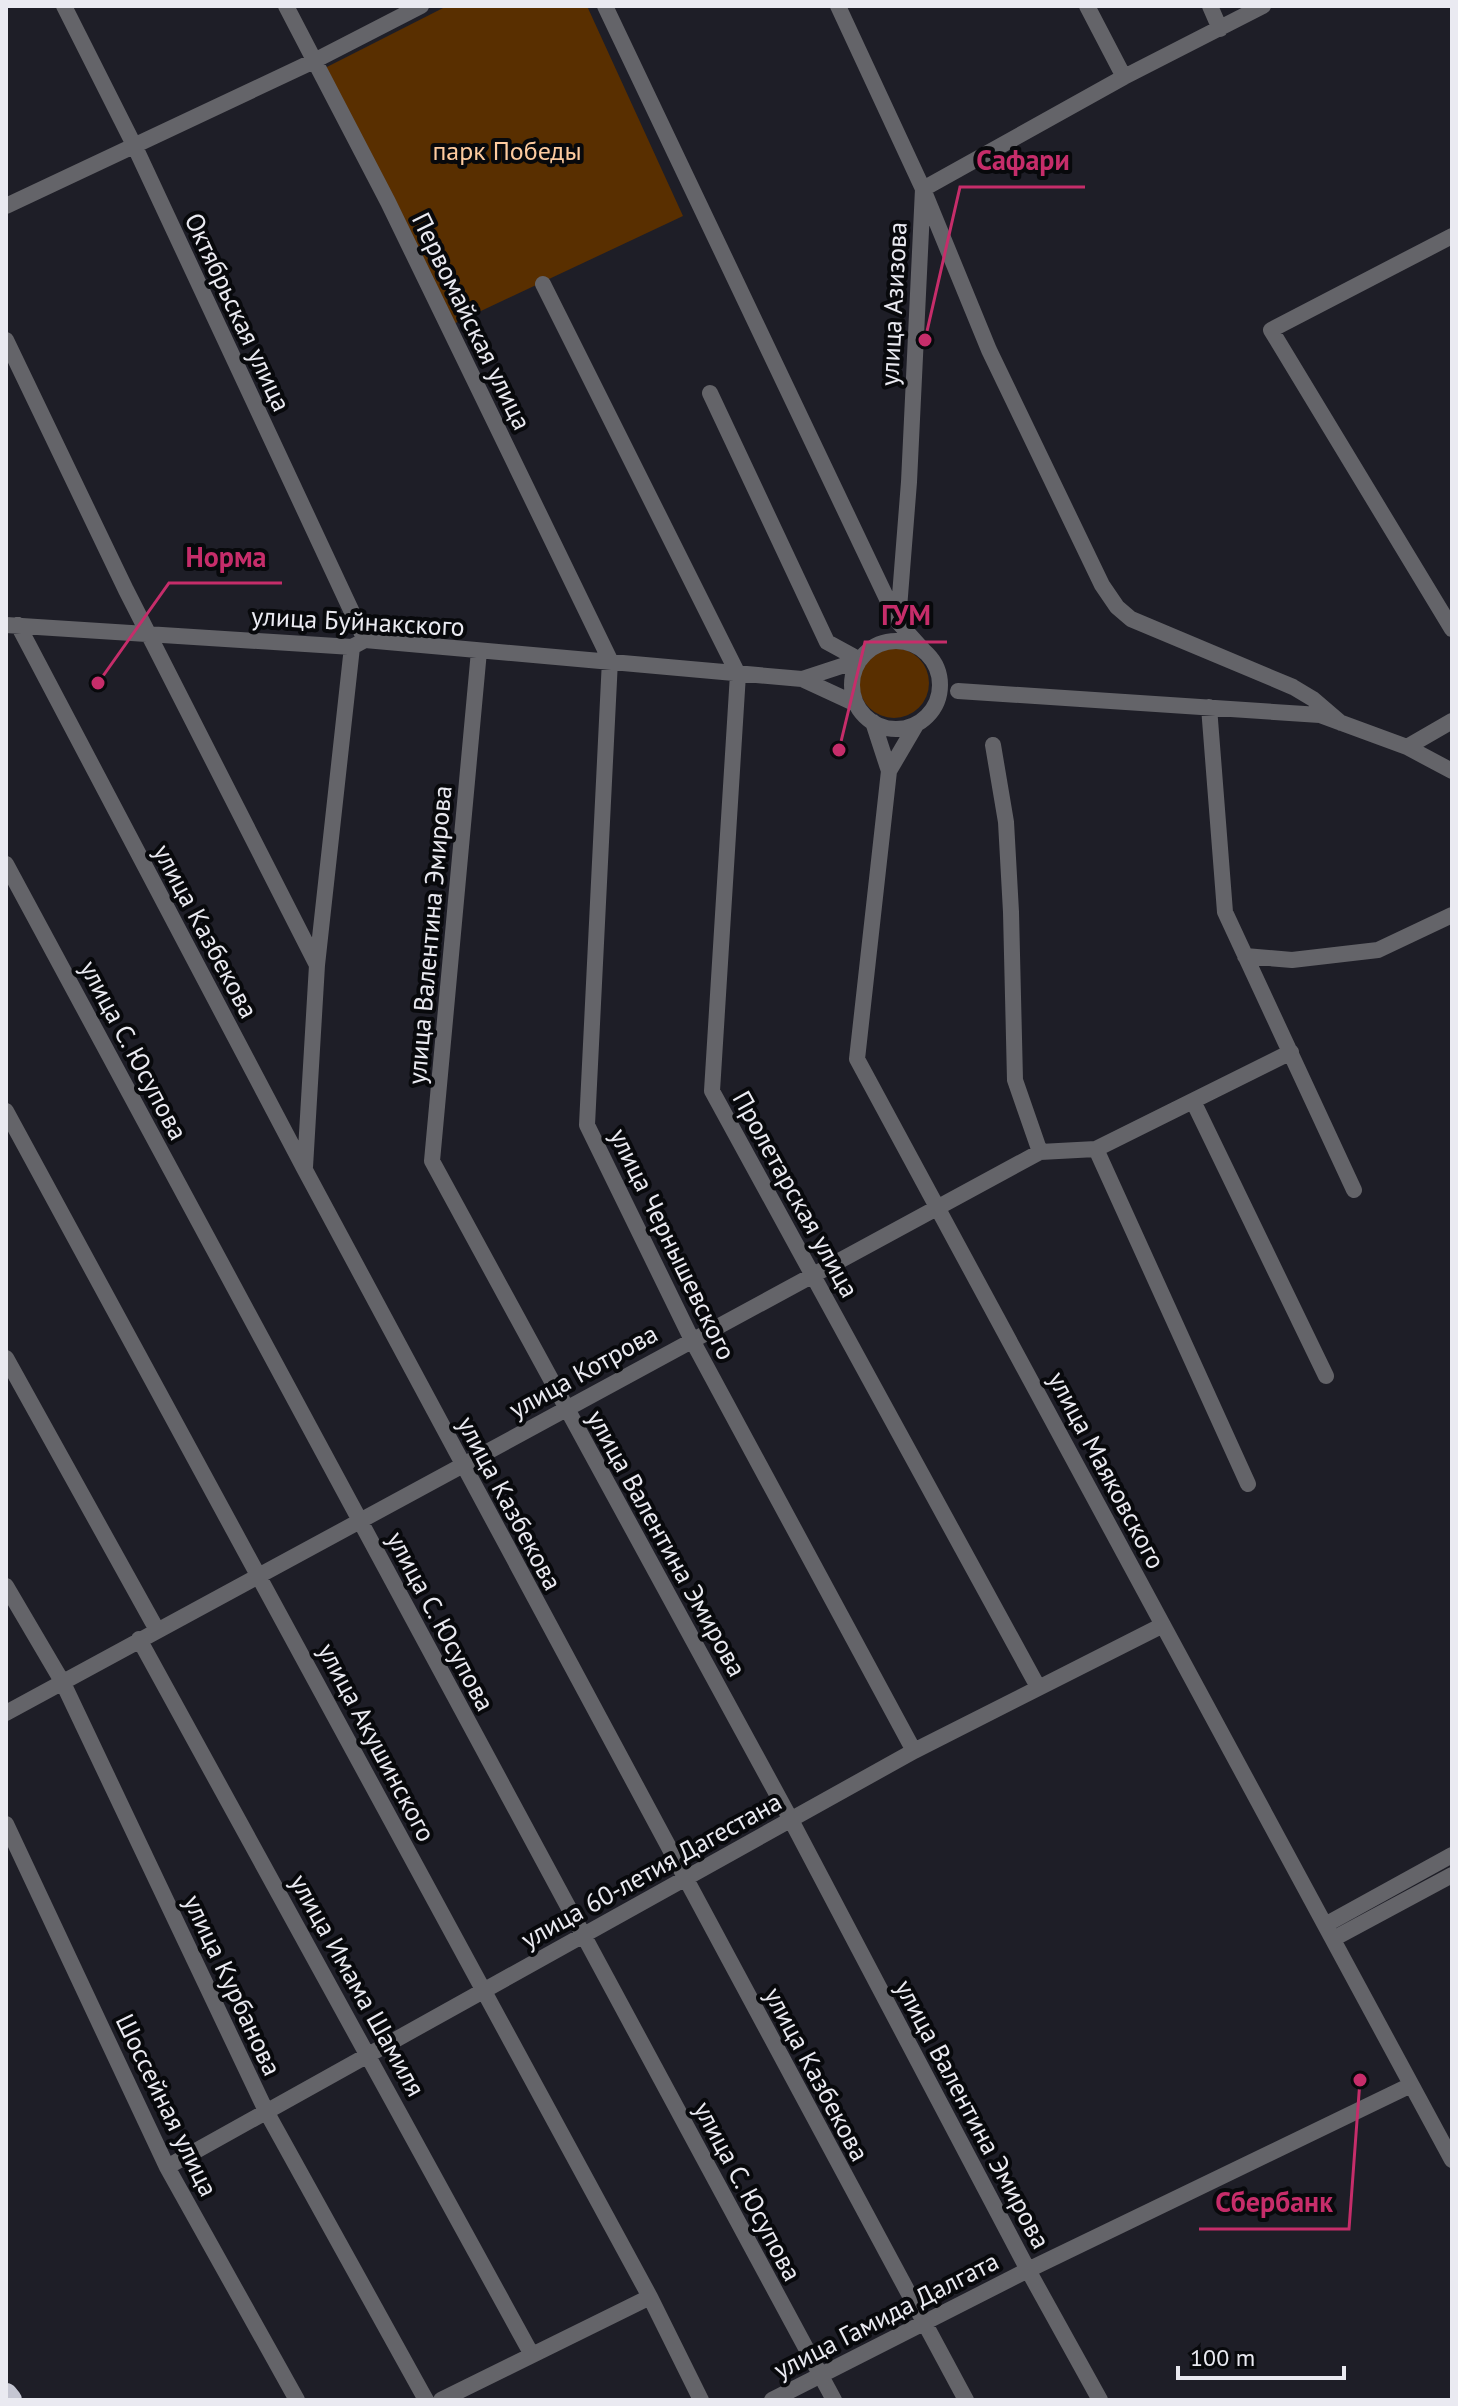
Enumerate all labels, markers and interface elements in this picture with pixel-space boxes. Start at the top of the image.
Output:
park label: парк Победы [432,134,582,167]
callout: Сафари [960,135,1085,187]
text: Сафари [976,141,1070,178]
street label: Первомайская улица [405,207,539,435]
street label: Октябрьская улица [178,208,298,416]
street label: улица Азизова [872,221,914,387]
callout: Норма [169,531,282,583]
text: Норма [186,538,266,575]
callout: ГУМ [865,590,947,642]
text: ГУМ [881,596,931,633]
street label: улица Буйнакского [250,599,466,643]
street label: улица Валентина Эмирова [399,784,459,1086]
street label: улица Казбекова [146,838,266,1024]
street label: улица С. Юсупова [73,954,195,1146]
street label: Пролетарская улица [726,1085,866,1303]
street label: улица Чернышевского [603,1123,743,1365]
street label: улица Котрова [503,1317,663,1425]
street label: улица Маяковского [1041,1366,1173,1574]
street label: улица Валентина Эмирова [580,1404,754,1682]
street label: улица Казбекова [450,1410,570,1596]
street label: улица С. Юсупова [380,1525,502,1717]
street label: улица Акушинского [311,1637,443,1847]
street label: улица 60-летия Дагестана [515,1784,787,1956]
street label: улица Имама Шамиля [283,1868,433,2102]
street label: улица Курбанова [177,1889,289,2081]
street label: улица Валентина Эмирова [888,1974,1058,2254]
street label: улица Казбекова [757,1981,877,2167]
street label: Шоссейная улица [109,2008,225,2202]
street label: улица С. Юсупова [687,2095,809,2287]
callout: Сбербанк [1199,2177,1349,2229]
text: Сбербанк [1215,2183,1333,2220]
street label: улица Гамида Далгата [768,2244,1004,2386]
scale bar [1178,2330,1344,2380]
text: 100 m [1190,2342,1255,2373]

